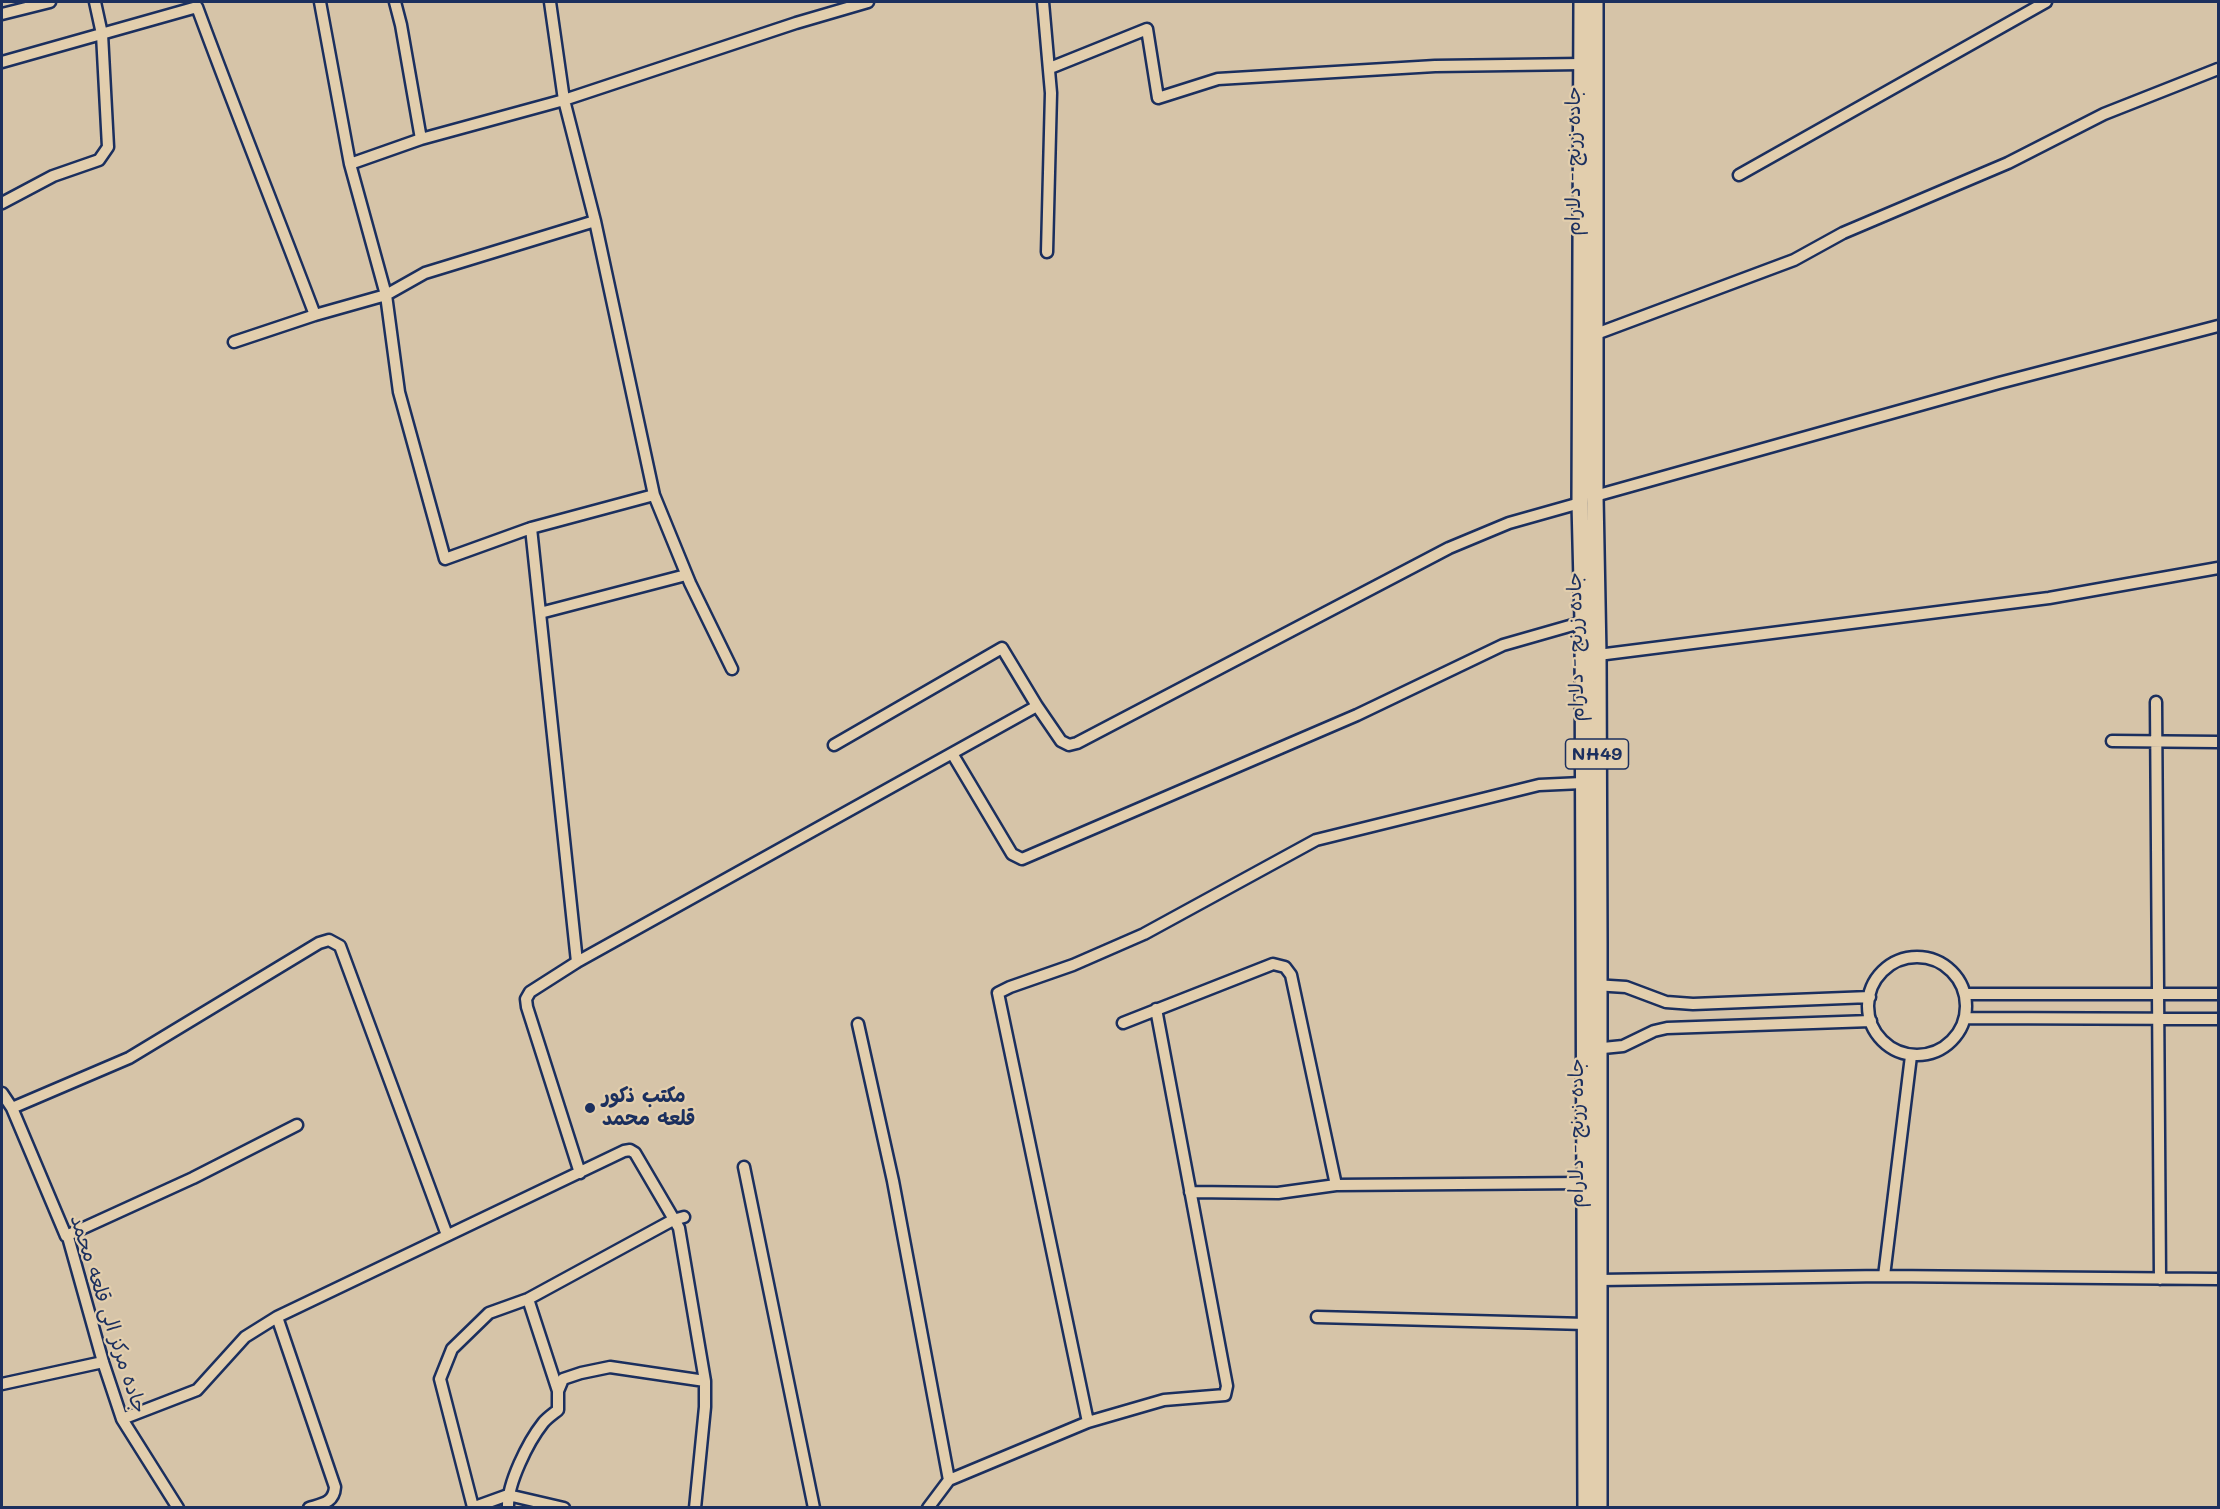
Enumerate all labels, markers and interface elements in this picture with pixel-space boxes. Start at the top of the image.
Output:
street label: جاده زرنج - دلارام [1562,86,1586,236]
street label: جاده زرنج - دلارام [1563,572,1589,722]
road number: NH49 [1566,739,1628,769]
street label: جاده زرنج - دلارام [1565,1058,1589,1208]
place label: مکتب ذکور قلعه محمد [602,1084,695,1131]
marker: مکتب ذکور قلعه محمد [583,1101,597,1115]
street label: جاده مرکز الی قلعه محمد [65,1212,151,1416]

